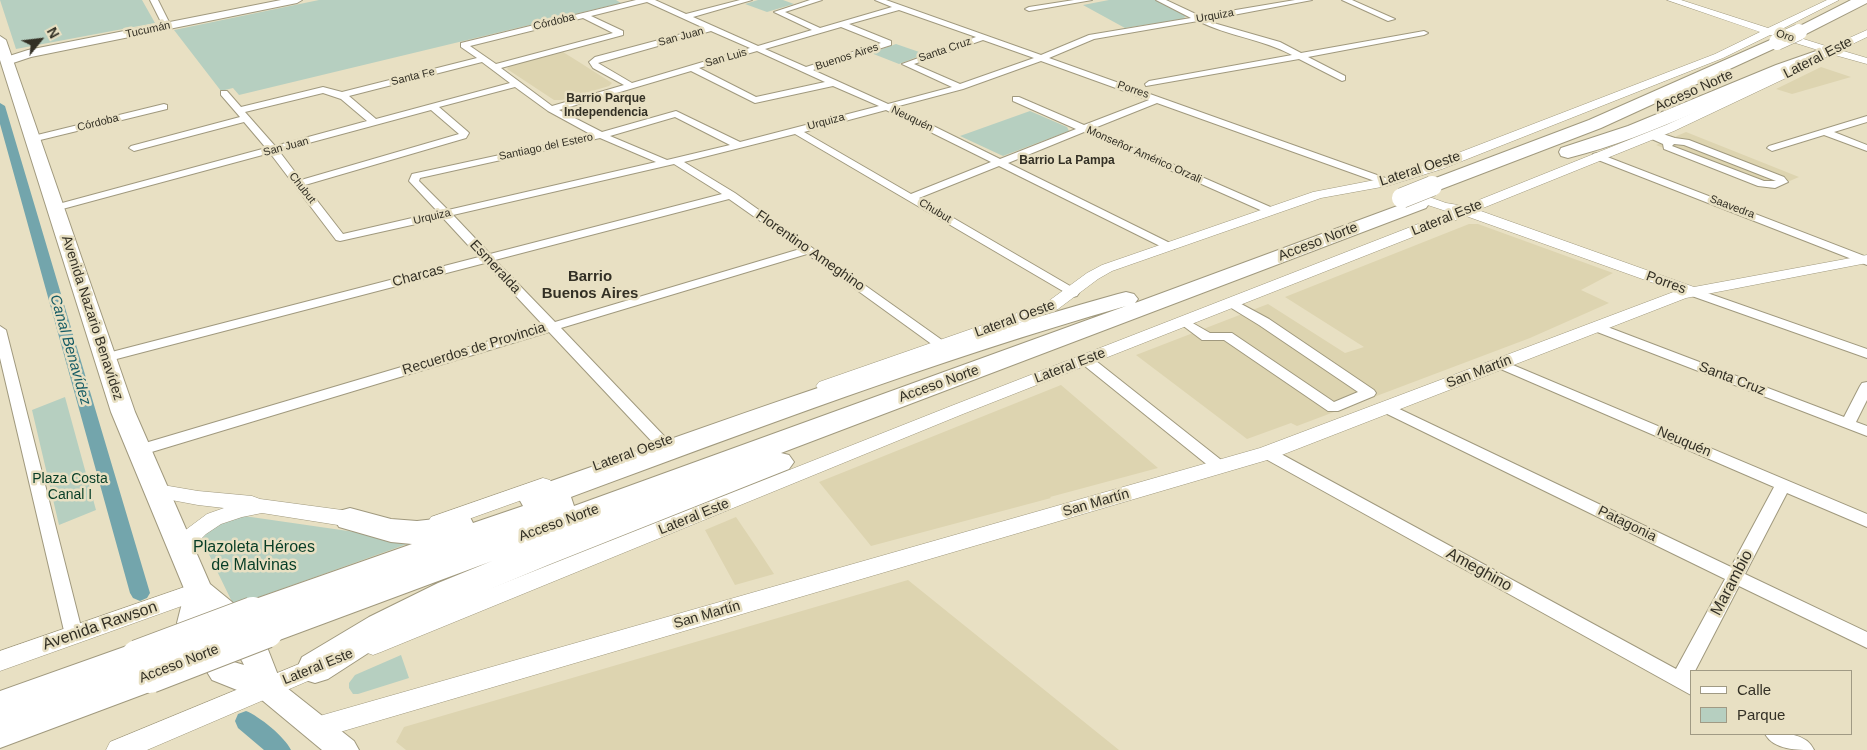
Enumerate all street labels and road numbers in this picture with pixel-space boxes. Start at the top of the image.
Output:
street label: Urquiza [1195,6,1235,26]
street label: Córdoba [532,10,576,34]
street label: Tucumán [124,19,172,41]
street label: San Juan [657,25,705,49]
street label: Oro [1774,27,1796,45]
street label: Lateral Este [1781,34,1855,82]
street label: Santa Cruz [917,35,973,65]
street label: Buenos Aires [814,41,880,73]
street label: San Luis [704,46,748,70]
street label: Santa Fe [390,65,436,89]
street label: Acceso Norte [1652,66,1736,116]
street label: Porres [1116,78,1150,102]
street label: Neuquén [889,103,935,135]
street label: Córdoba [76,111,120,135]
street label: Urquiza [806,111,846,133]
street label: Monseñor Américo Orzali [1085,124,1203,186]
street label: Santiago del Estero [498,131,594,163]
street label: San Juan [262,135,310,159]
street label: Lateral Oeste [1377,148,1463,190]
street label: Chubut [286,170,318,206]
street label: Saavedra [1708,192,1756,222]
street label: Chubut [916,196,954,226]
street label: Lateral Este [1409,196,1485,240]
street label: Urquiza [412,206,452,228]
street label: Florentino Ameghino [752,207,868,295]
street label: Acceso Norte [1276,219,1360,265]
street label: Avenida Nazario Benavídez [57,233,127,403]
street label: Esmeralda [466,237,524,297]
street label: Charcas [391,261,445,291]
street label: Porres [1644,268,1688,298]
street label: Lateral Oeste [973,297,1057,341]
street label: Recuerdos de Provincia [400,319,548,379]
street label: Lateral Este [1032,345,1108,387]
street label: San Martín [1444,352,1514,392]
street label: Santa Cruz [1696,359,1768,399]
street label: Acceso Norte [897,362,981,406]
street label: Neuquén [1655,423,1713,461]
street label: Lateral Oeste [591,431,675,475]
street label: San Martín [1061,485,1131,521]
street label: Lateral Este [656,495,732,539]
street label: Acceso Norte [517,501,601,545]
street label: Patagonia [1595,503,1659,545]
street label: Ameghino [1443,544,1515,596]
street label: Marambio [1707,547,1757,619]
street label: Avenida Rawson [40,597,160,655]
street label: San Martín [672,597,742,633]
street label: Acceso Norte [137,641,221,687]
street label: Lateral Este [280,645,356,689]

